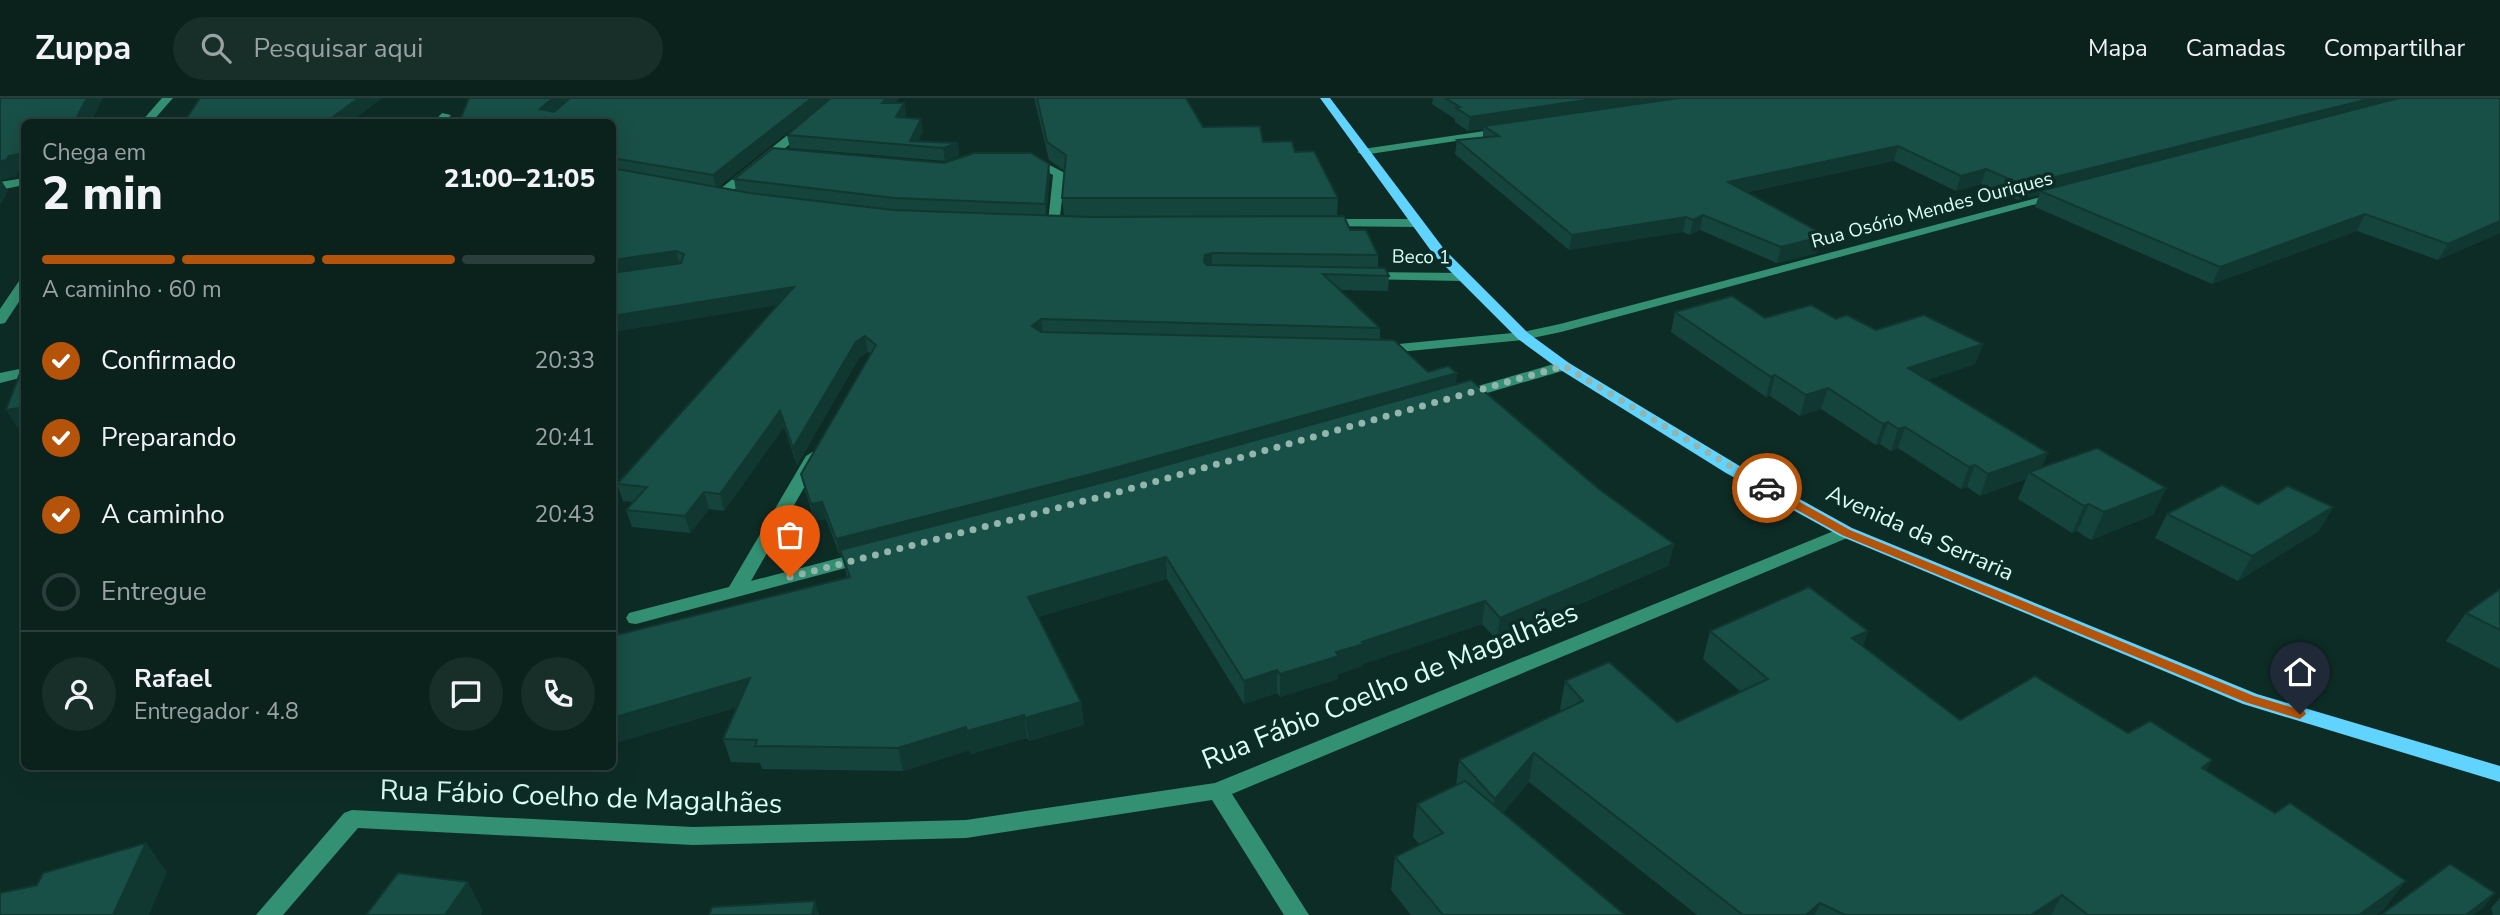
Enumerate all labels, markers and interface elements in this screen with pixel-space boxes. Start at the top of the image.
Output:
search box [173,17,663,80]
text: Zuppa [35,26,131,71]
icon: search [197,29,235,67]
text: Pesquisar aqui [253,31,423,66]
text: Mapa [2088,32,2148,64]
text: Camadas [2186,32,2286,64]
text: Compartilhar [2324,32,2465,64]
text: Chega em [42,137,146,168]
text: 21:00–21:05 [444,161,595,196]
text: 2 min [42,162,163,225]
street label: Rua Osório Mendes Ouriques [1808,165,2056,255]
street label: Beco 1 [1392,243,1450,271]
text: A caminho · 60 m [42,274,222,305]
icon: check [42,342,80,380]
text: Confirmado [101,343,236,378]
text: 20:33 [535,345,595,376]
icon: check [42,419,80,457]
text: Preparando [101,420,236,455]
text: 20:41 [535,422,595,453]
courier [1732,453,1802,523]
icon: car [1748,469,1786,507]
street label: Avenida da Serraria [1821,478,2019,588]
icon: check [42,496,80,534]
text: A caminho [101,497,225,532]
text: 20:43 [535,499,595,530]
pin [760,505,820,577]
icon: bag [771,516,809,554]
text: Entregue [101,574,207,609]
street label: Rua Fábio Coelho de Magalhães [1196,593,1584,779]
pin [2270,642,2330,714]
icon: home [2281,653,2319,691]
button: person [42,657,116,731]
button: chat [429,657,503,731]
button: phone [521,657,595,731]
text: Rafael [134,661,212,696]
text: Entregador · 4.8 [134,696,299,727]
street label: Rua Fábio Coelho de Magalhães [379,771,783,823]

